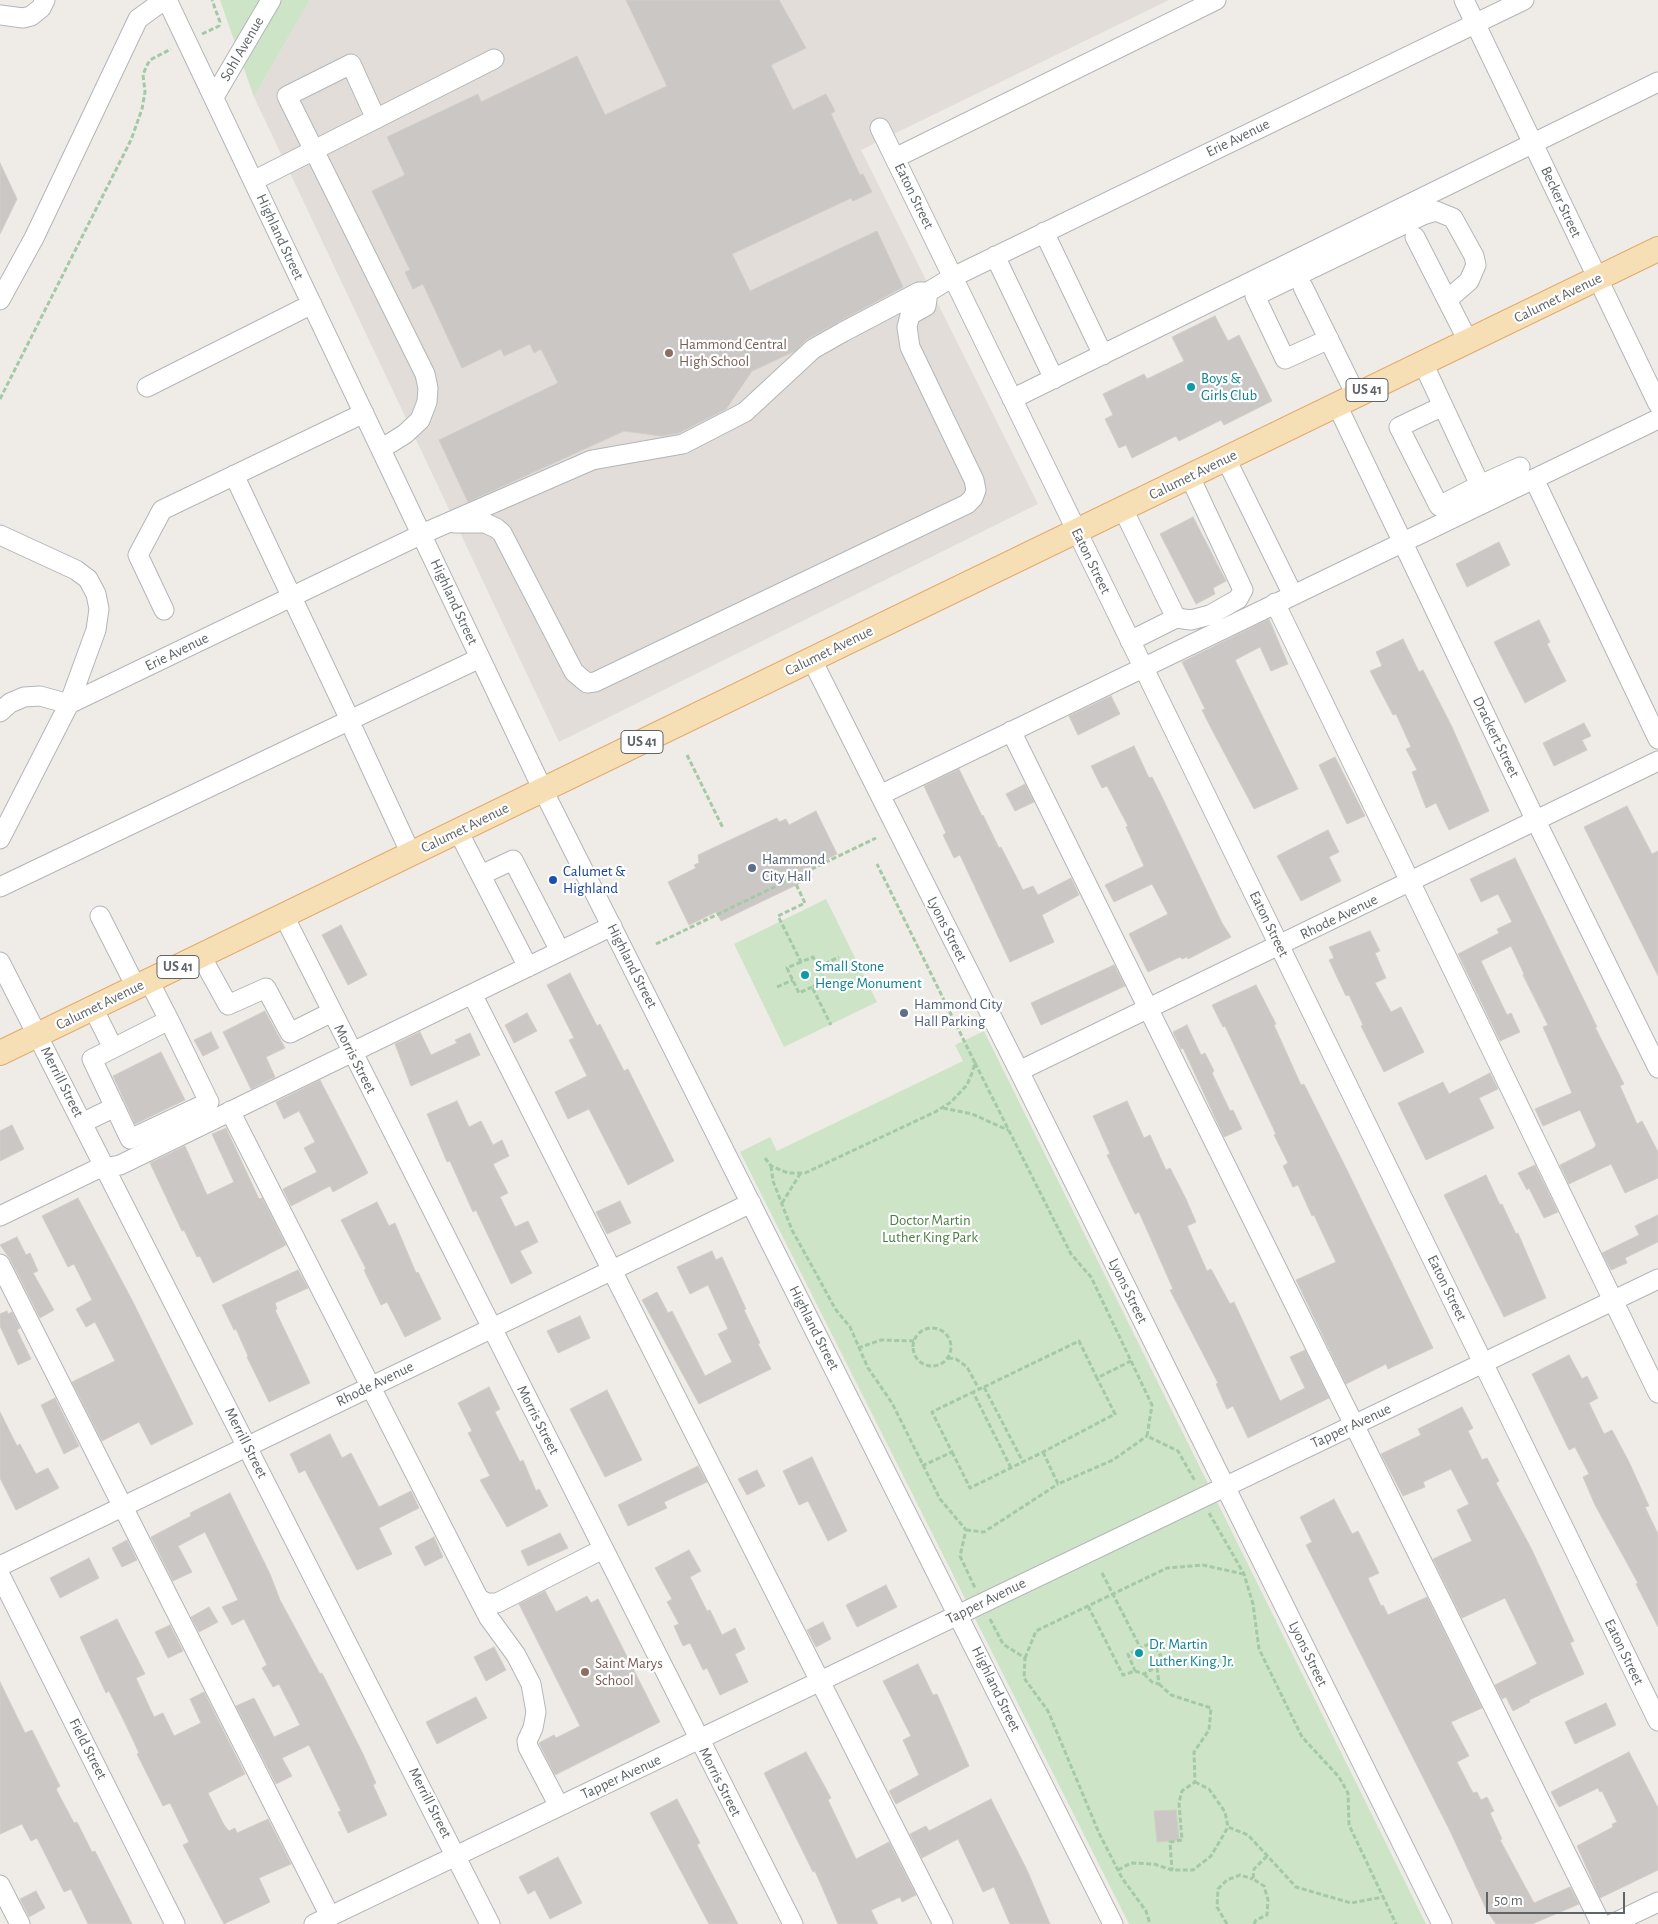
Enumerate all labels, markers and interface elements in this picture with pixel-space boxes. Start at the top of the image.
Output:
street label: Sohl Avenue [216,13,268,85]
street label: Erie Avenue [1203,115,1273,161]
street label: Eaton Street [890,160,938,232]
street label: Becker Street [1537,163,1585,241]
street label: Highland Street [252,191,308,283]
street label: Calumet Avenue [1511,269,1605,327]
place label: Hammond Central High School [679,335,787,370]
marker: Hammond Central High School [663,347,675,359]
place label: Boys & Girls Club [1201,369,1257,404]
road number: US 41 [1346,378,1388,402]
marker: Boys & Girls Club [1185,381,1197,393]
street label: Calumet Avenue [1146,446,1240,504]
street label: Eaton Street [1067,525,1115,597]
street label: Highland Street [426,556,482,648]
street label: Calumet Avenue [782,622,876,680]
street label: Erie Avenue [142,629,212,675]
street label: Drackert Street [1469,694,1523,780]
road number: US 41 [621,730,663,754]
street label: Calumet Avenue [418,799,512,857]
place label: Hammond City Hall [762,850,825,885]
place label: Calumet & Highland [563,862,626,897]
marker: Hammond City Hall [746,862,758,874]
marker: Calumet & Highland [547,874,559,886]
street label: Eaton Street [1245,888,1293,960]
street label: Rhode Avenue [1297,890,1381,944]
street label: Lyons Street [923,894,971,964]
street label: Highland Street [603,921,661,1011]
road number: US 41 [157,956,199,979]
place label: Small Stone Henge Monument [815,957,922,992]
marker: Small Stone Henge Monument [799,969,811,981]
street label: Calumet Avenue [53,976,147,1034]
place label: Hammond City Hall Parking [914,995,1002,1030]
marker: Hammond City Hall Parking [898,1007,910,1019]
street label: Morris Street [330,1021,380,1097]
street label: Merrill Street [37,1044,87,1120]
park label: Doctor Martin Luther King Park [882,1211,978,1246]
street label: Eaton Street [1423,1252,1471,1324]
street label: Lyons Street [1104,1255,1152,1327]
street label: Highland Street [785,1283,843,1373]
street label: Rhode Avenue [333,1357,417,1411]
street label: Morris Street [513,1382,563,1458]
street label: Tapper Avenue [1308,1400,1394,1452]
street label: Merrill Street [221,1405,271,1481]
street label: Tapper Avenue [943,1574,1029,1628]
street label: Eaton Street [1600,1616,1648,1688]
street label: Lyons Street [1284,1618,1332,1690]
place label: Dr. Martin Luther King, Jr. [1149,1635,1234,1670]
street label: Highland Street [968,1643,1024,1735]
marker: Dr. Martin Luther King, Jr. [1133,1647,1145,1659]
place label: Saint Marys School [595,1654,663,1689]
marker: Saint Marys School [579,1666,591,1678]
street label: Field Street [65,1715,111,1783]
street label: Morris Street [695,1744,745,1820]
street label: Tapper Avenue [578,1751,664,1803]
street label: Merrill Street [405,1765,455,1841]
scale bar [1488,1882,1627,1914]
text: 50 m [1494,1893,1523,1908]

